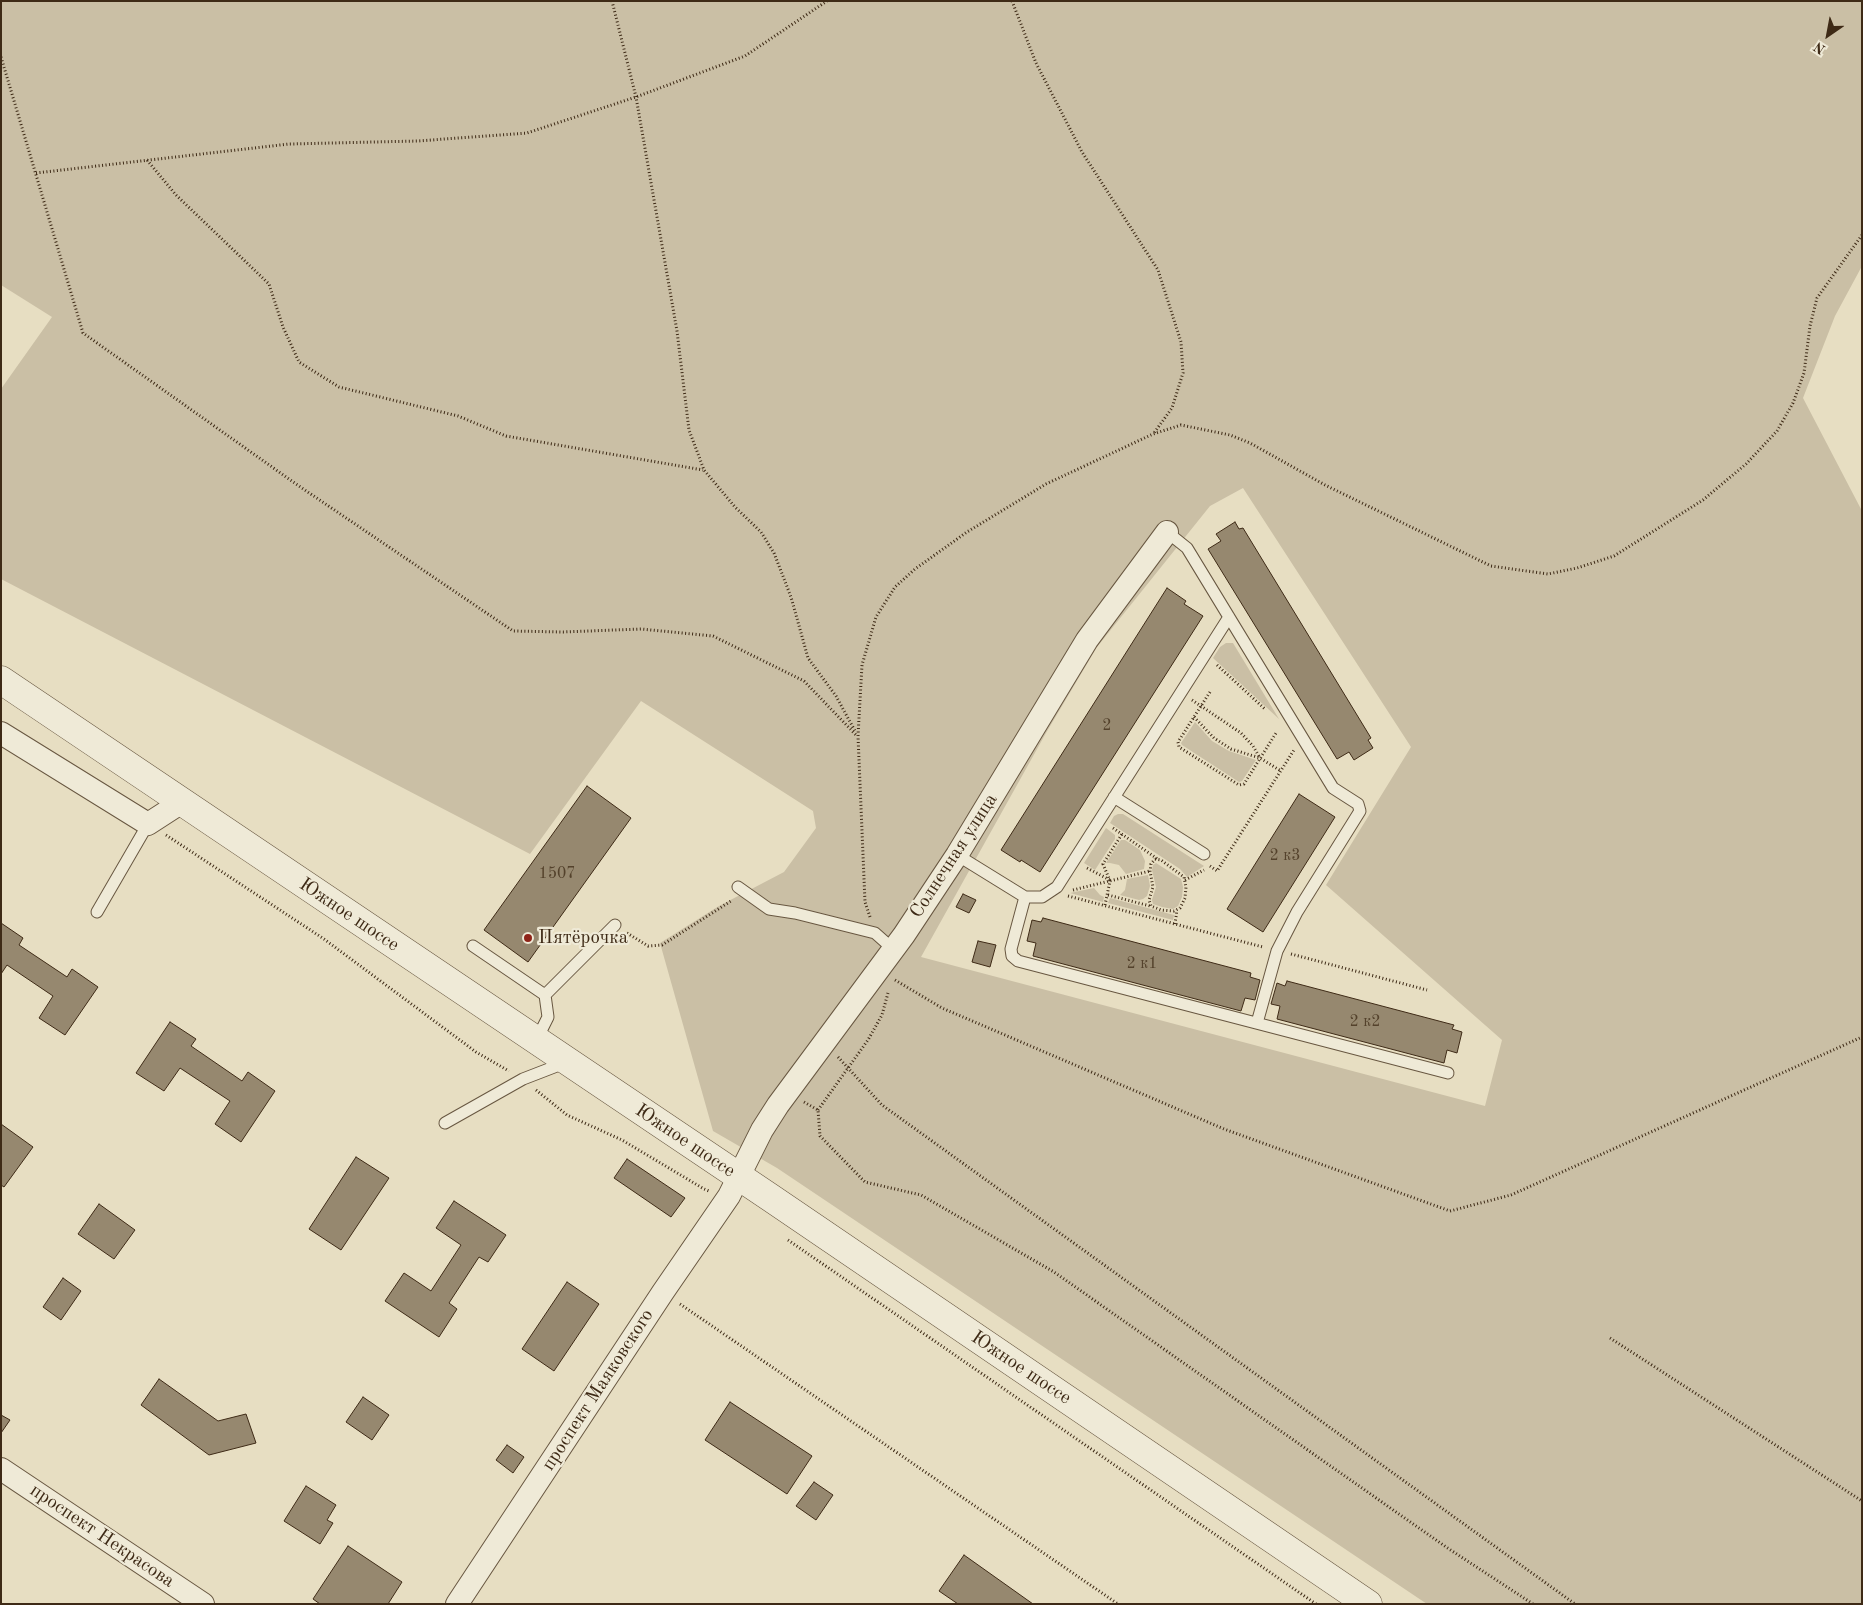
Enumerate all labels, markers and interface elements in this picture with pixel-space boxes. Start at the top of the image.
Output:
north arrow [1803,10,1853,60]
text: N [1812,39,1828,56]
house number: 2 [1102,716,1112,736]
street label: Солнечная улица [905,789,1003,923]
house number: 2 к3 [1269,846,1301,866]
house number: 1507 [538,864,576,884]
street label: Южное шоссе [295,873,403,957]
place label: Пятёрочка [538,927,628,949]
marker: Пятёрочка [522,932,534,944]
house number: 2 к1 [1126,954,1158,974]
house number: 2 к2 [1349,1012,1381,1032]
street label: Южное шоссе [631,1099,739,1183]
street label: проспект Маяковского [537,1305,659,1475]
street label: Южное шоссе [967,1326,1075,1410]
street label: проспект Некрасова [25,1479,179,1593]

